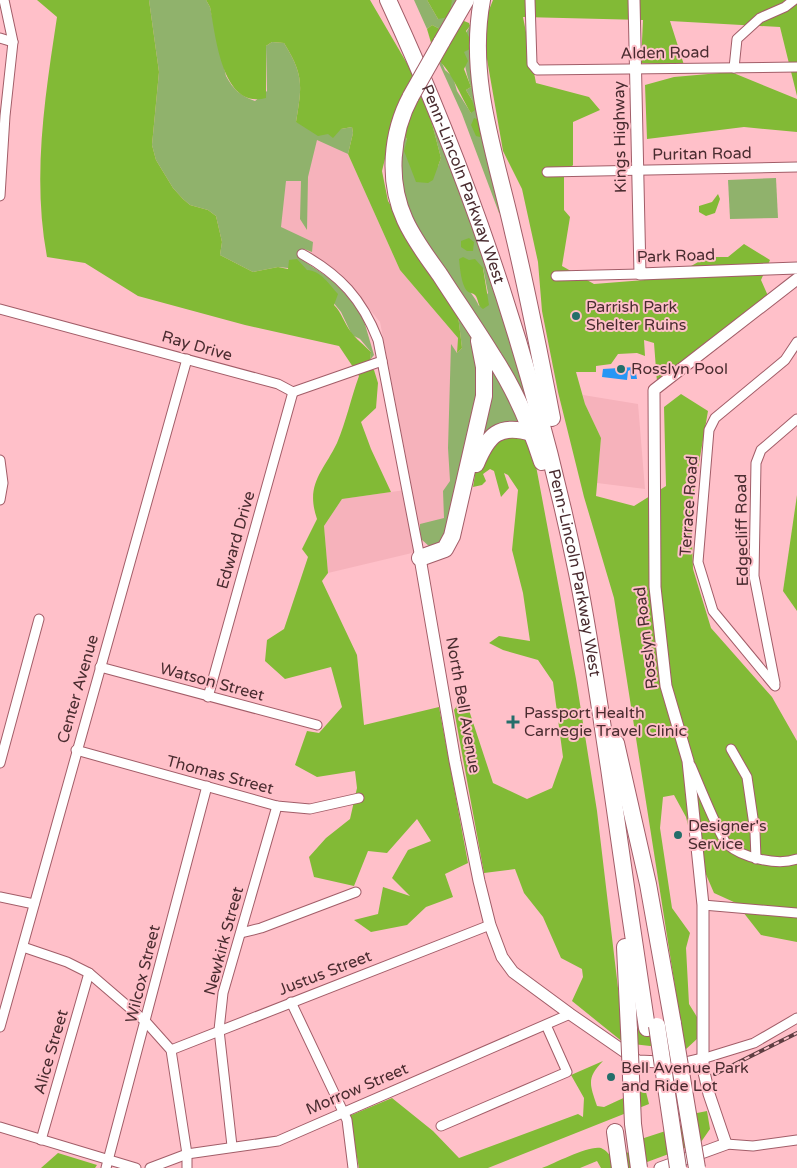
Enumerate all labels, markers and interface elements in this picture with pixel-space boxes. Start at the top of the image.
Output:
street label: Alden Road [620,42,710,64]
street label: Kings Highway [609,80,631,193]
street label: Penn-Lincoln Parkway West [417,81,509,286]
street label: Puritan Road [652,143,752,165]
street label: Park Road [636,245,716,267]
place label: Parrish Park Shelter Ruins [586,297,686,335]
marker: Parrish Park Shelter Ruins [570,310,582,322]
street label: Ray Drive [159,326,235,366]
place label: Rosslyn Pool [631,359,728,379]
marker: Rosslyn Pool [615,363,627,375]
street label: Terrace Road [676,455,702,557]
street label: Penn-Lincoln Parkway West [544,467,605,678]
street label: Edgecliff Road [731,474,753,586]
street label: Edward Drive [212,489,260,591]
street label: Rosslyn Road [630,586,662,690]
street label: Center Avenue [53,632,103,746]
street label: North Bell Avenue [441,635,485,775]
street label: Watson Street [157,658,267,706]
place label: Passport Health Carnegie Travel Clinic [524,703,687,741]
marker: Passport Health Carnegie Travel Clinic [506,715,520,729]
street label: Thomas Street [164,751,276,799]
place label: Designer's Service [688,816,767,854]
marker: Designer's Service [672,829,684,841]
street label: Newkirk Street [200,884,248,998]
street label: Wilcox Street [121,923,165,1025]
street label: Justus Street [276,946,374,1000]
street label: Alice Street [29,1007,73,1097]
street label: Morrow Street [303,1058,411,1120]
place label: Bell Avenue Park and Ride Lot [621,1058,749,1096]
marker: Bell Avenue Park and Ride Lot [605,1071,617,1083]

